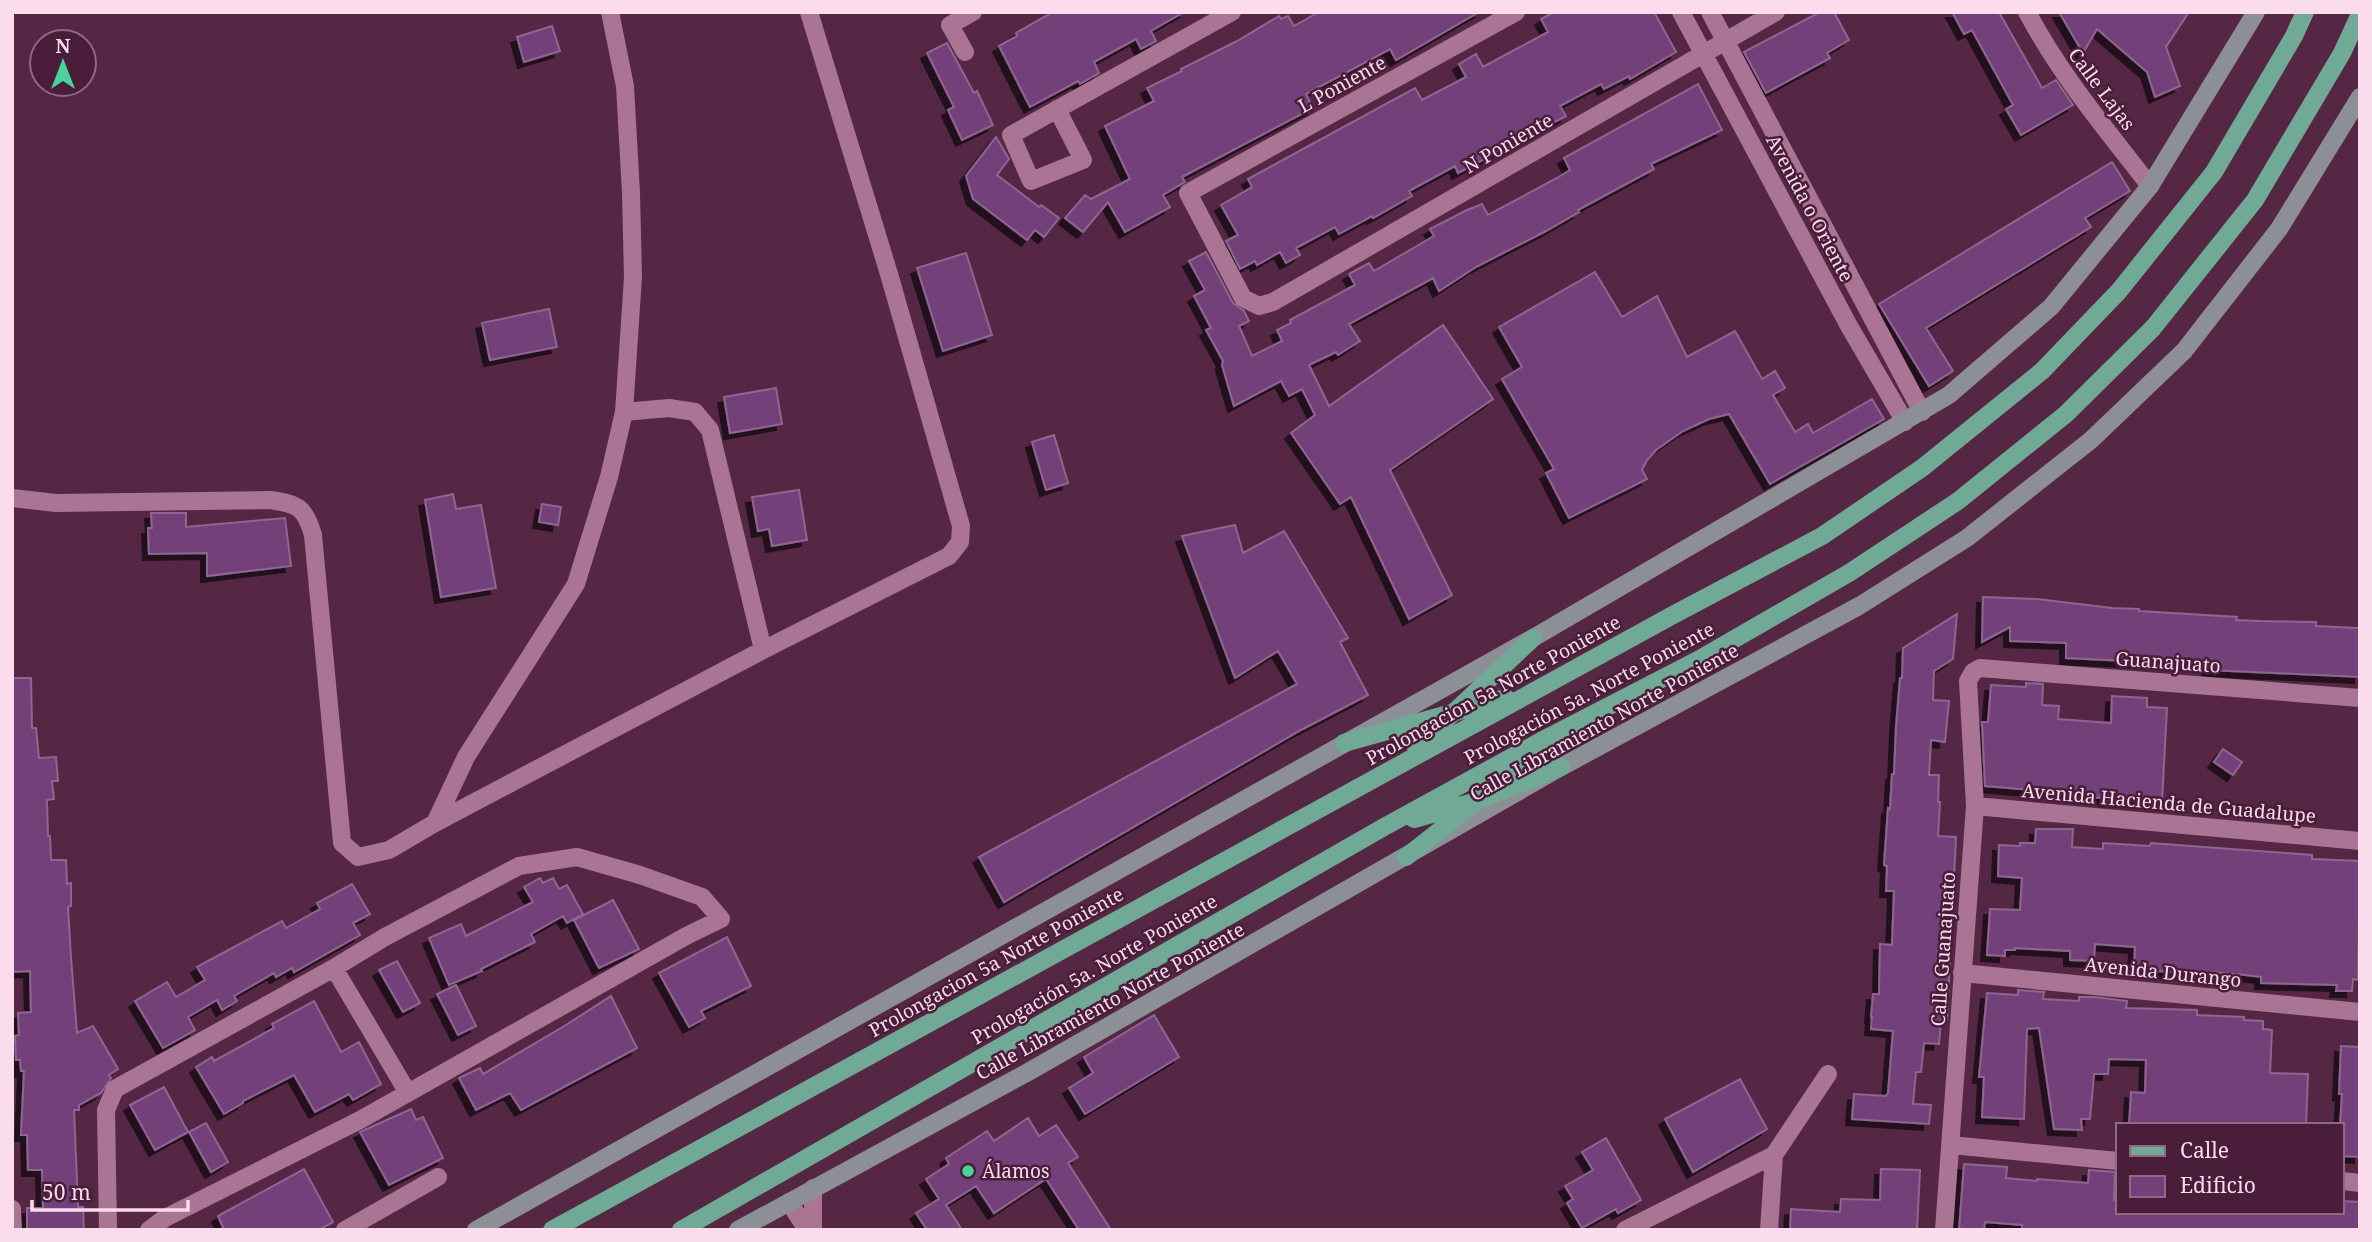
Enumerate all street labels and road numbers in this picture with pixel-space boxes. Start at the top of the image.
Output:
street label: Calle Lajas [2063,43,2141,135]
street label: L Poniente [1293,49,1391,119]
street label: N Poniente [1458,107,1558,179]
street label: Avenida o Oriente [1760,130,1860,286]
street label: Prolongacion 5a Norte Poniente [1361,609,1625,771]
street label: Prologación 5a. Norte Poniente [1459,616,1719,770]
street label: Calle Libramiento Norte Poniente [1465,637,1743,807]
street label: Guanajuato [2115,645,2221,679]
street label: Avenida Hacienda de Guadalupe [2021,777,2317,829]
street label: Calle Guanajuato [1925,871,1961,1027]
street label: Prolongacion 5a Norte Poniente [864,881,1128,1043]
street label: Prologación 5a. Norte Poniente [966,888,1222,1050]
street label: Calle Libramiento Norte Poniente [971,916,1249,1086]
street label: Avenida Durango [2083,951,2243,993]

